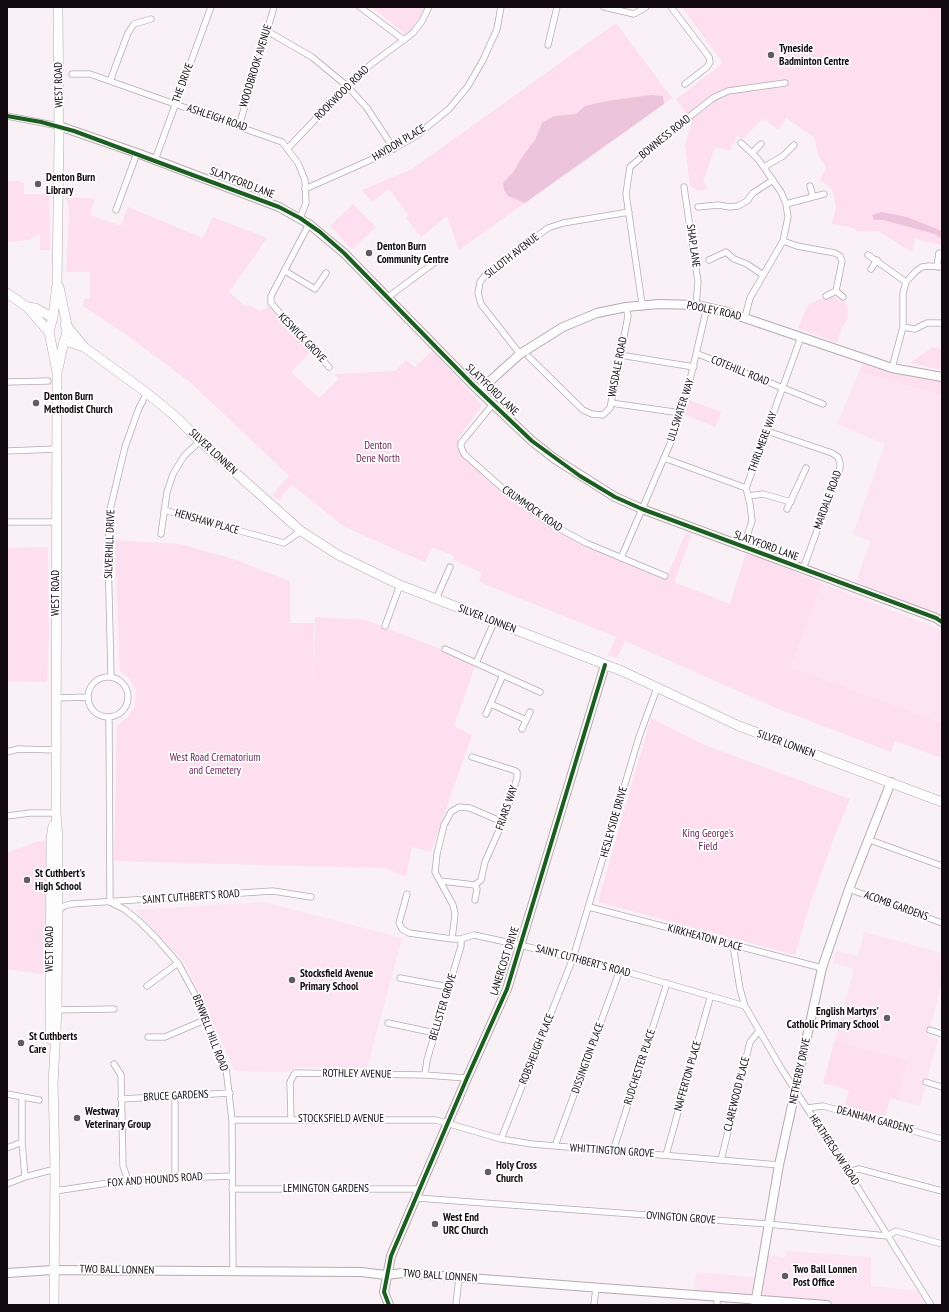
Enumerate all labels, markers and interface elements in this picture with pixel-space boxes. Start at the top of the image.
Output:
street label: WOODBROOK AVENUE [237,23,275,109]
place label: Tyneside Badminton Centre [779,42,849,68]
marker: Tyneside Badminton Centre [766,50,776,60]
street label: THE DRIVE [170,61,196,105]
street label: WEST ROAD [52,62,66,108]
street label: ROOKWOOD ROAD [312,63,372,123]
street label: ASHLEIGH ROAD [185,101,249,135]
street label: BOWNESS ROAD [637,112,693,162]
street label: HAYDON PLACE [370,122,428,164]
street label: SLATYFORD LANE [208,165,276,201]
place label: Denton Burn Library [46,171,95,197]
marker: Denton Burn Library [33,179,43,189]
street label: SHAP LANE [683,224,703,268]
street label: SILLOTH AVENUE [482,231,542,281]
place label: Denton Burn Community Centre [377,240,449,266]
marker: Denton Burn Community Centre [364,248,374,258]
street label: POOLEY ROAD [686,299,742,323]
street label: KESWICK GROVE [275,311,329,365]
street label: WASDALE ROAD [606,336,630,398]
street label: COTEHILL ROAD [709,353,771,389]
street label: SLATYFORD LANE [463,362,521,418]
street label: ULLSWATER WAY [665,377,697,443]
place label: Denton Burn Methodist Church [44,390,113,416]
marker: Denton Burn Methodist Church [31,398,41,408]
street label: THIRLMERE WAY [746,410,780,474]
street label: SILVER LONNEN [186,426,240,478]
park label: Denton Dene North [356,439,400,465]
street label: MARDALE ROAD [811,469,845,531]
street label: CRUMMOCK ROAD [499,483,565,535]
street label: HENSHAW PLACE [173,507,241,537]
street label: SILVERHILL DRIVE [102,509,118,579]
street label: SLATYFORD LANE [732,528,800,564]
street label: WEST ROAD [49,570,63,616]
street label: SILVER LONNEN [456,602,518,636]
street label: SILVER LONNEN [755,727,817,761]
park label: West Road Crematorium and Cemetery [170,751,260,777]
street label: FRIARS WAY [493,784,521,832]
street label: HESLEYSIDE DRIVE [598,785,630,859]
park label: King George's Field [682,827,734,853]
place label: St Cuthbert's High School [35,867,85,893]
marker: St Cuthbert's High School [22,875,32,885]
street label: SAINT CUTHBERT'S ROAD [142,887,240,907]
street label: ACOMB GARDENS [862,888,930,924]
street label: KIRKHEATON PLACE [666,922,744,954]
street label: LANERCOST DRIVE [488,925,522,997]
street label: WEST ROAD [43,926,57,972]
street label: SAINT CUTHBERT'S ROAD [534,942,632,980]
place label: Stocksfield Avenue Primary School [300,967,373,993]
street label: BELLISTER GROVE [427,972,459,1042]
marker: Stocksfield Avenue Primary School [287,975,297,985]
street label: BENWELL HILL ROAD [189,993,231,1073]
place label: English Martyrs' Catholic Primary School [787,1005,879,1031]
street label: ROBSHEUGH PLACE [517,1012,557,1086]
marker: English Martyrs' Catholic Primary School [882,1013,892,1023]
street label: DISSINGTON PLACE [569,1021,607,1095]
street label: RUDCHESTER PLACE [622,1028,658,1106]
place label: St Cuthberts Care [29,1030,77,1056]
street label: NETHERBY DRIVE [787,1037,813,1105]
marker: St Cuthberts Care [16,1038,26,1048]
street label: NAFFERTON PLACE [672,1039,704,1113]
street label: CLAREWOOD PLACE [721,1055,753,1133]
street label: ROTHLEY AVENUE [322,1067,392,1081]
street label: BRUCE GARDENS [143,1088,209,1104]
street label: DEANHAM GARDENS [835,1103,915,1137]
place label: Westway Veterinary Group [85,1105,151,1131]
street label: STOCKSFIELD AVENUE [298,1112,384,1126]
street label: HEATHERSLAW ROAD [806,1112,862,1188]
marker: Westway Veterinary Group [72,1113,82,1123]
street label: WHITTINGTON GROVE [569,1141,655,1161]
place label: Holy Cross Church [496,1159,537,1185]
marker: Holy Cross Church [483,1167,493,1177]
street label: FOX AND HOUNDS ROAD [107,1170,203,1190]
street label: LEMINGTON GARDENS [283,1182,369,1196]
street label: OVINGTON GROVE [646,1209,716,1227]
place label: West End URC Church [443,1211,488,1237]
marker: West End URC Church [430,1219,440,1229]
street label: TWO BALL LONNEN [80,1263,154,1277]
place label: Two Ball Lonnen Post Office [793,1263,857,1289]
street label: TWO BALL LONNEN [402,1267,478,1285]
marker: Two Ball Lonnen Post Office [780,1271,790,1281]

